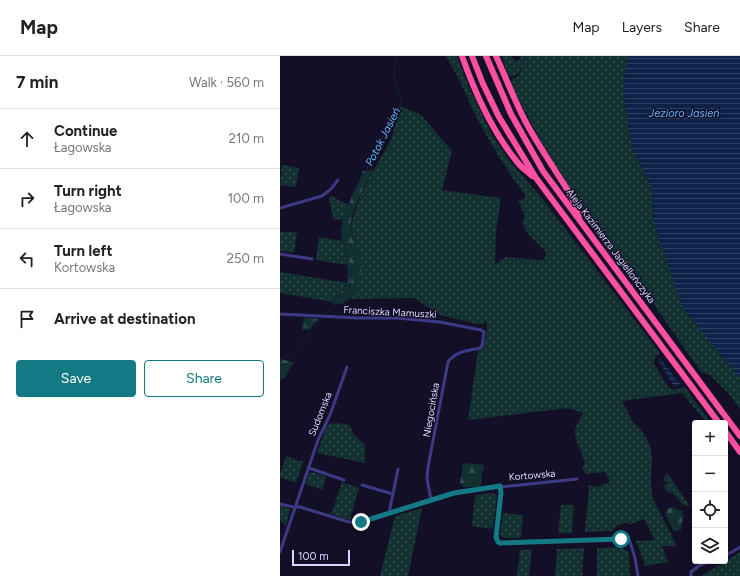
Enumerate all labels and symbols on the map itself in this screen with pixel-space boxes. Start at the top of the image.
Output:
water label: Potok Jasień [363,106,403,168]
water label: Jezioro Jasień [648,107,719,120]
street label: Aleja Kazimierza Jagiellończyka [564,186,658,306]
street label: Franciszka Mamuszki [343,303,437,321]
street label: Niegocińska [420,382,442,438]
street label: Sudomska [305,390,335,438]
street label: Kortowska [508,466,556,484]
route end [352,513,370,531]
route start [612,530,630,548]
scale bar [292,548,350,567]

